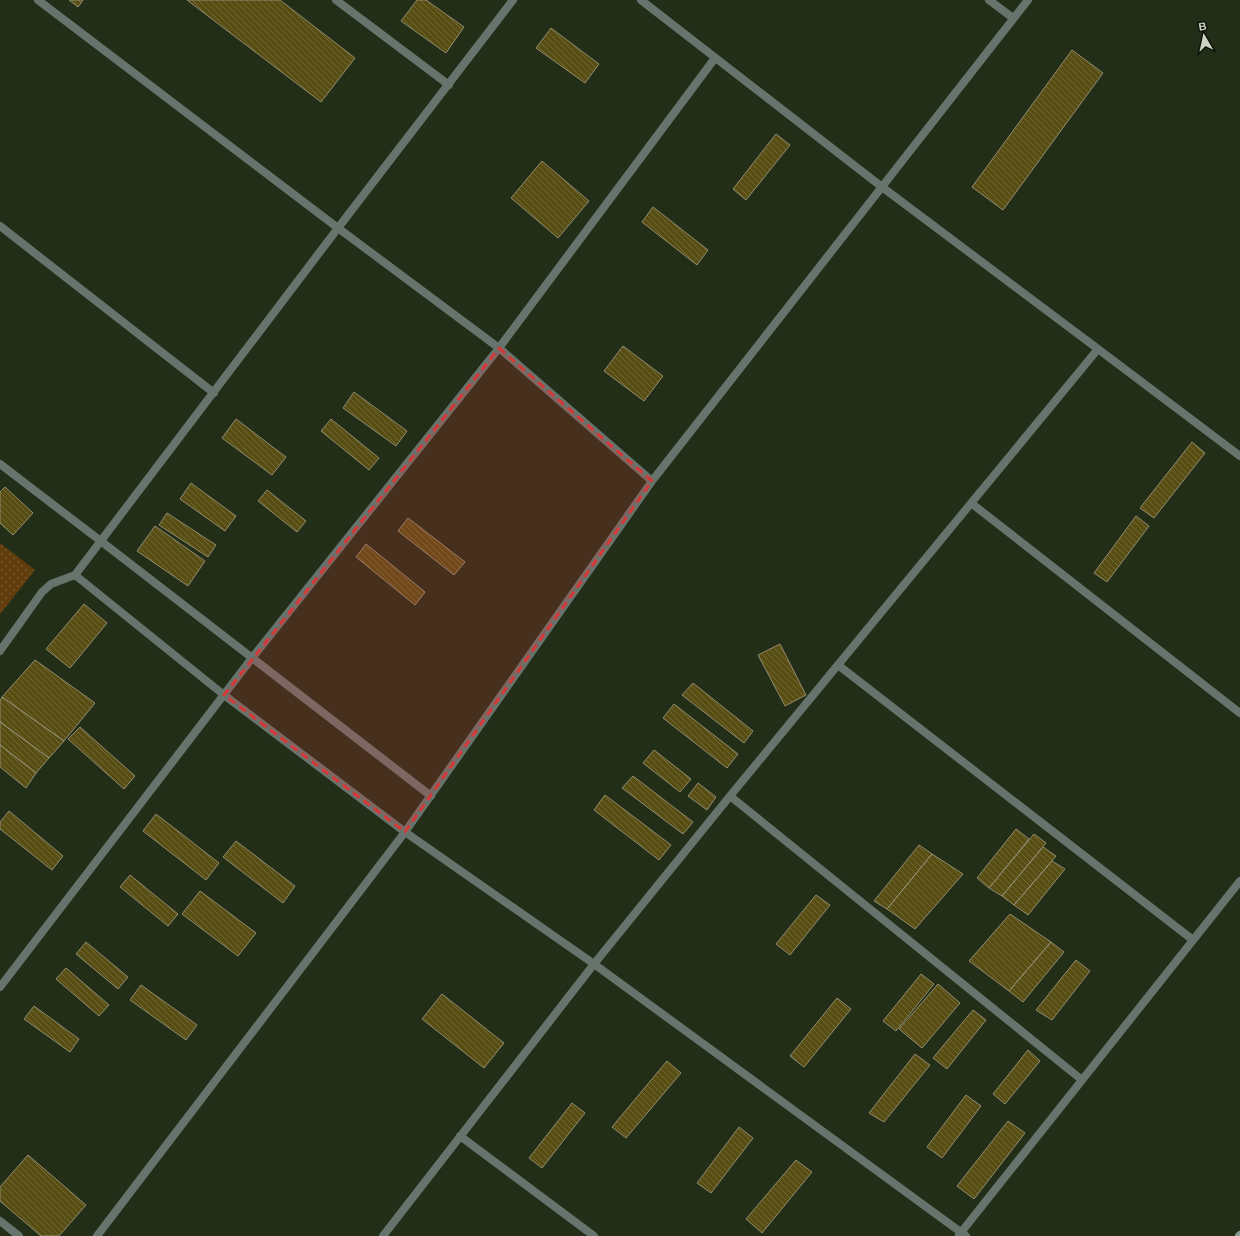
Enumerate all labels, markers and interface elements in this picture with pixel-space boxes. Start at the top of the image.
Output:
north arrow [1184,16,1224,56]
text: B [1198,20,1207,33]

